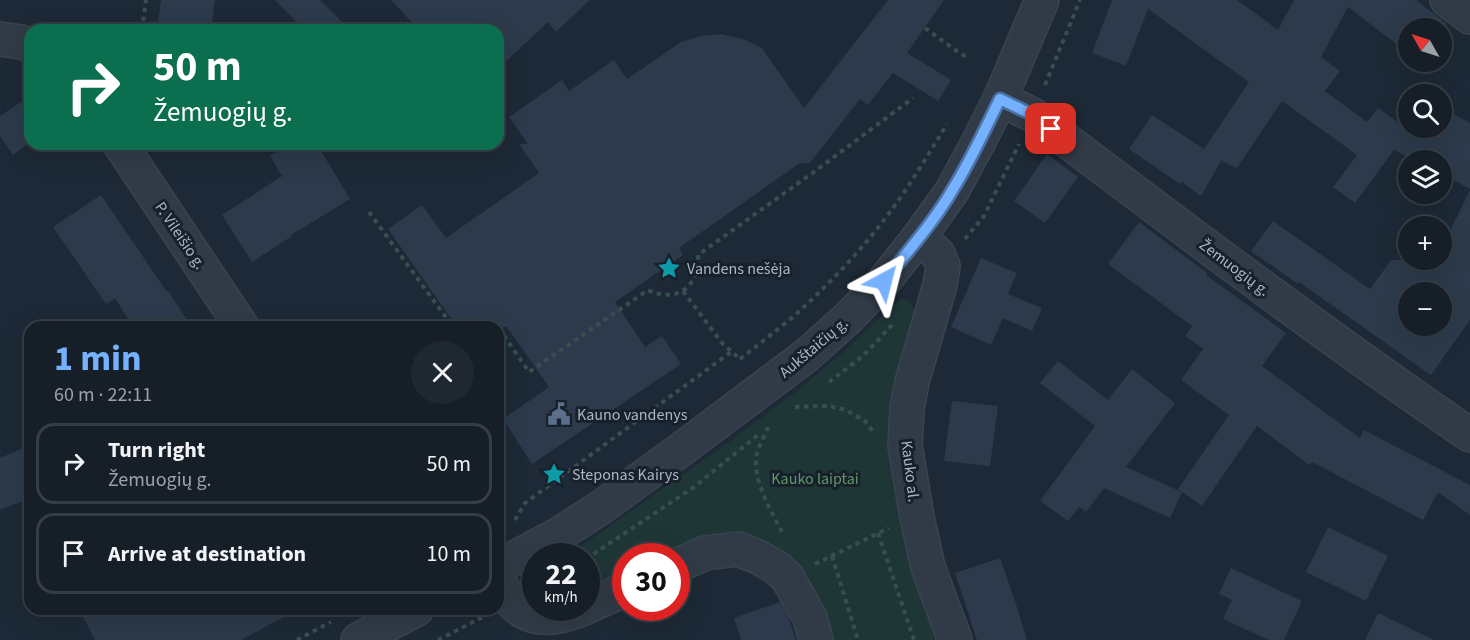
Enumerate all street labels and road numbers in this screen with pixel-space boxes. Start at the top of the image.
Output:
street label: P. Vileišio g. [149,197,211,274]
street label: Žemuogių g. [1195,234,1274,302]
street label: Aukštaičių g. [774,312,853,383]
street label: Kauko al. [895,439,925,503]

